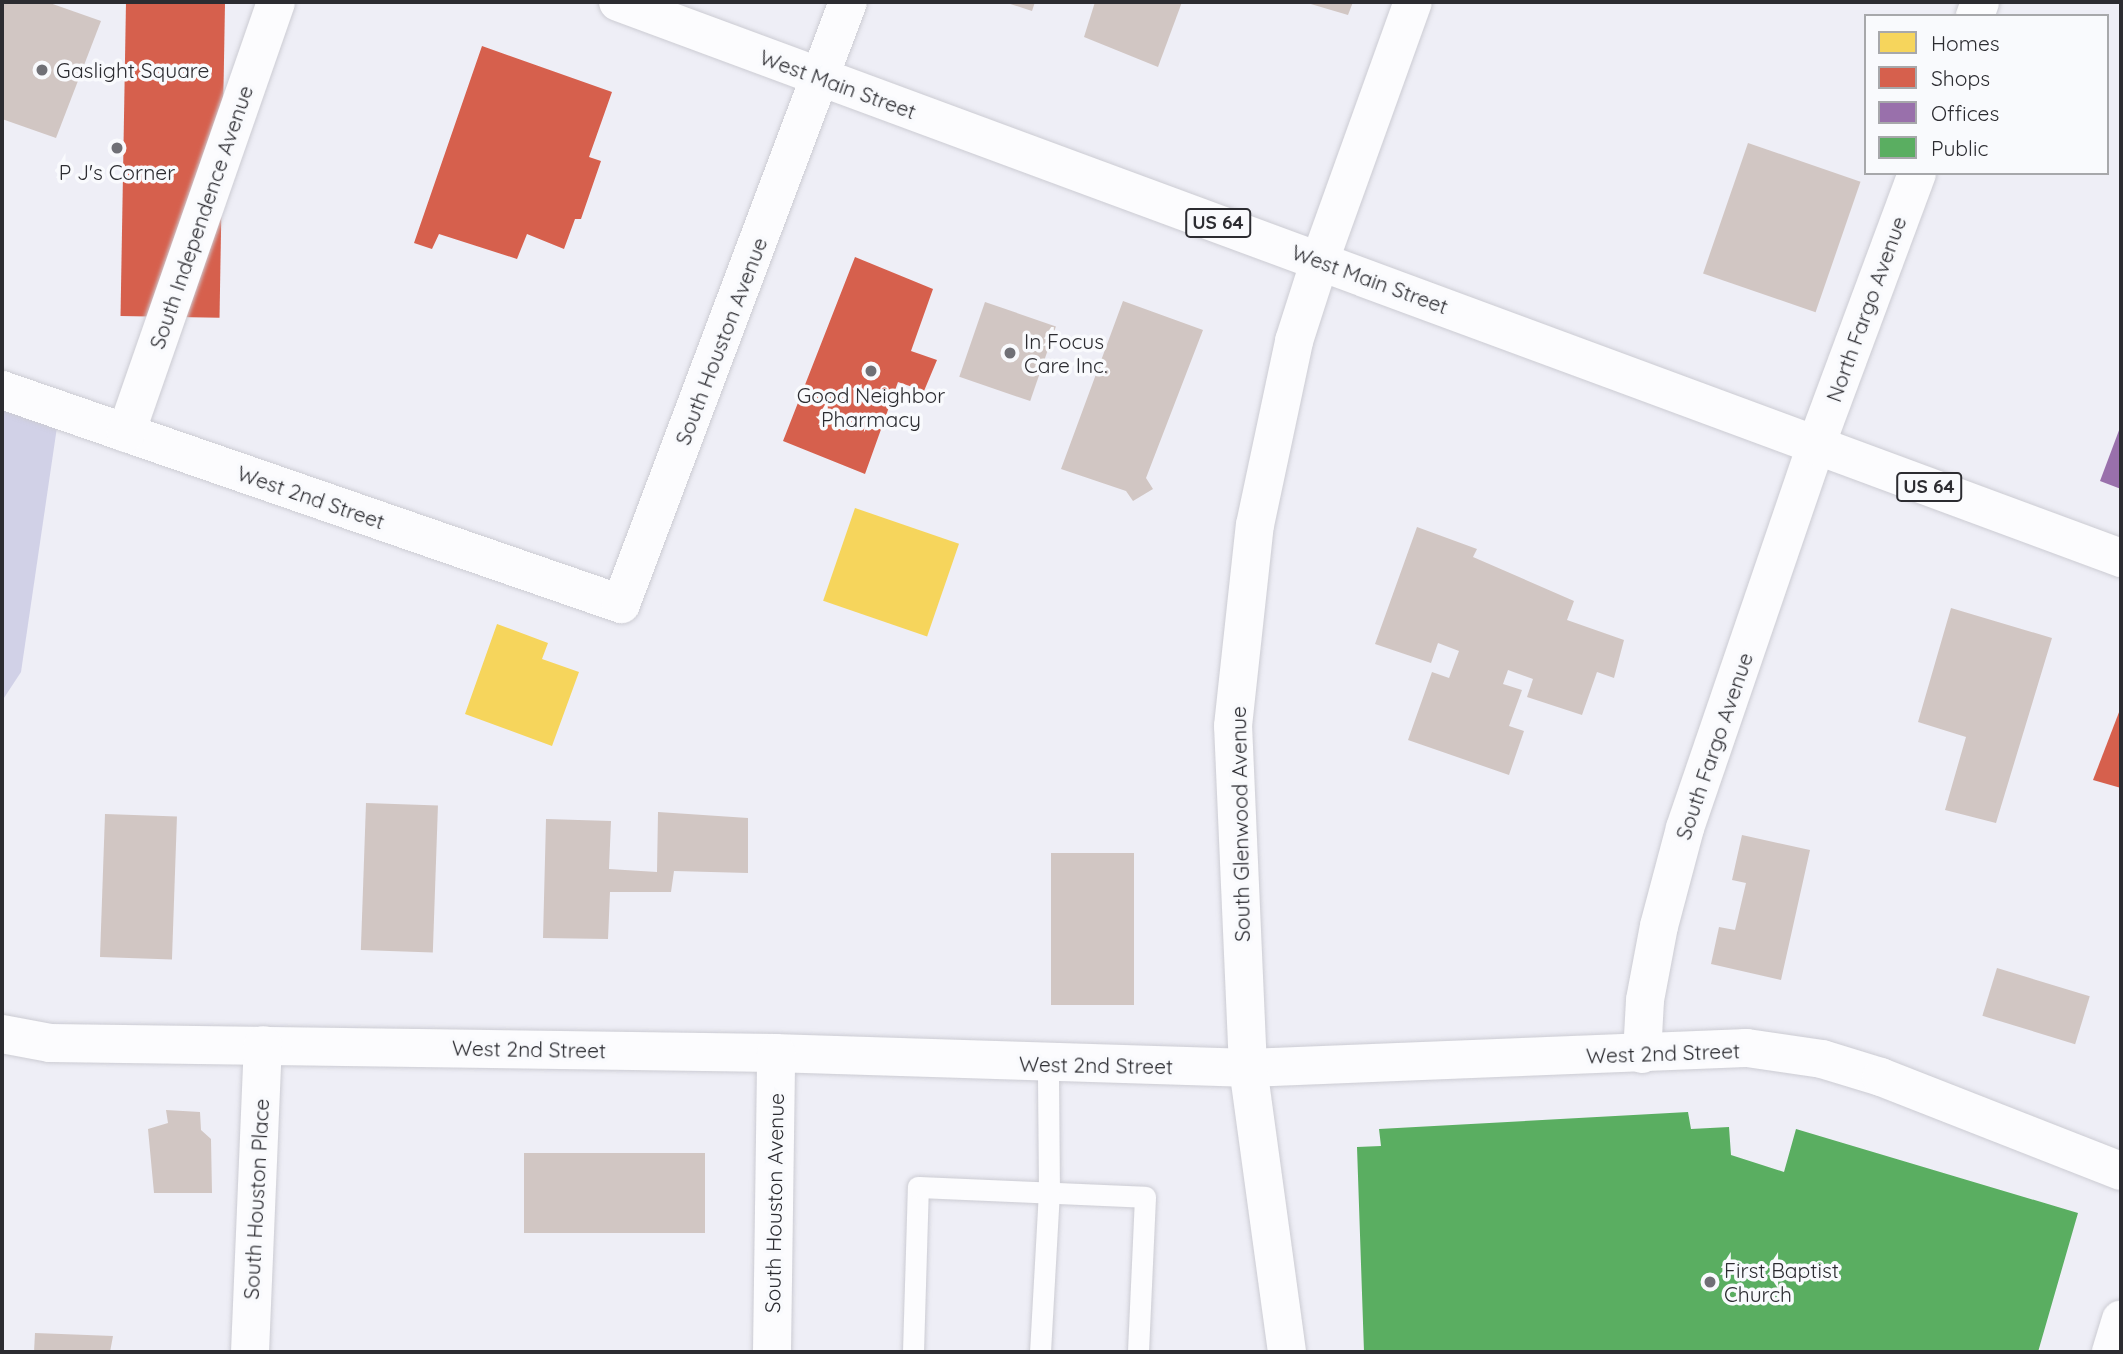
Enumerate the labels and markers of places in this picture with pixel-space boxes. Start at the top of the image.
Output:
place label: Gaslight Square [56,57,209,83]
marker: Gaslight Square [34,62,50,78]
marker: P J's Corner [109,140,125,156]
place label: P J's Corner [59,159,175,185]
place label: In Focus Care Inc. [1024,328,1108,378]
marker: In Focus Care Inc. [1002,345,1018,361]
marker: Good Neighbor Pharmacy [863,363,879,379]
place label: Good Neighbor Pharmacy [797,382,945,432]
place label: First Baptist Church [1724,1257,1839,1307]
marker: First Baptist Church [1702,1274,1718,1290]

